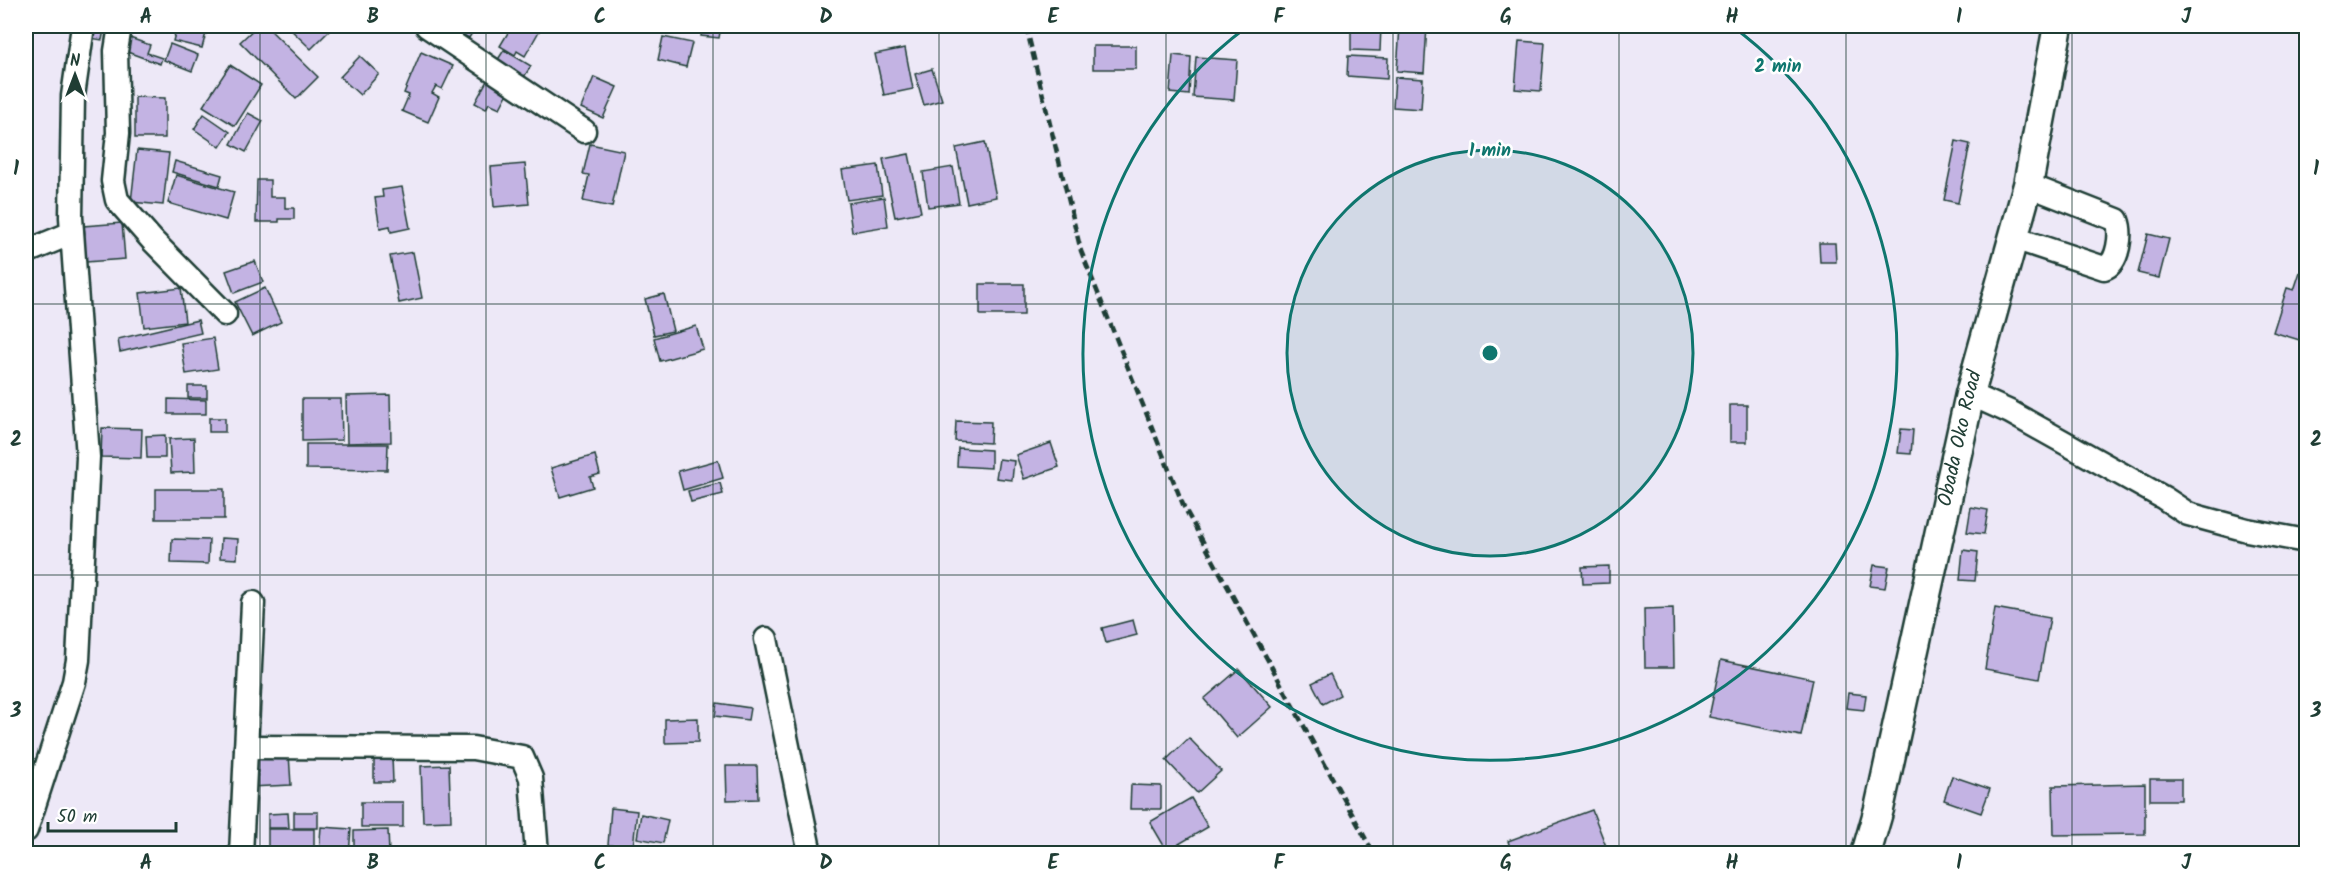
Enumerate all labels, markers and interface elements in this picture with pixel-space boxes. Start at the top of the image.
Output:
text: A [140,2,152,34]
text: B [367,2,379,34]
text: C [594,2,606,34]
text: D [819,2,833,34]
text: E [1047,2,1059,34]
text: F [1274,2,1286,34]
text: G [1500,2,1512,34]
text: H [1725,2,1739,34]
text: I [1956,2,1962,34]
text: J [2181,2,2192,34]
north arrow [45,45,105,105]
text: N [70,49,80,74]
text: 2 min [1755,53,1801,82]
text: 1 min [1469,137,1511,166]
text: 1 [13,154,19,186]
text: 1 [2313,154,2319,186]
centre of rings [1480,343,1500,363]
street label: Obada Oko Road [1930,366,1992,510]
text: 2 [10,425,22,457]
text: 2 [2310,425,2322,457]
text: 3 [10,696,22,728]
text: 3 [2310,696,2322,728]
scale bar [48,795,176,833]
text: 50 m [57,803,97,832]
text: A [140,848,152,879]
text: B [367,848,379,879]
text: C [594,848,606,879]
text: D [819,848,833,879]
text: E [1047,848,1059,879]
text: F [1274,848,1286,879]
text: G [1500,848,1512,879]
text: H [1725,848,1739,879]
text: I [1956,848,1962,879]
text: J [2181,848,2192,879]

